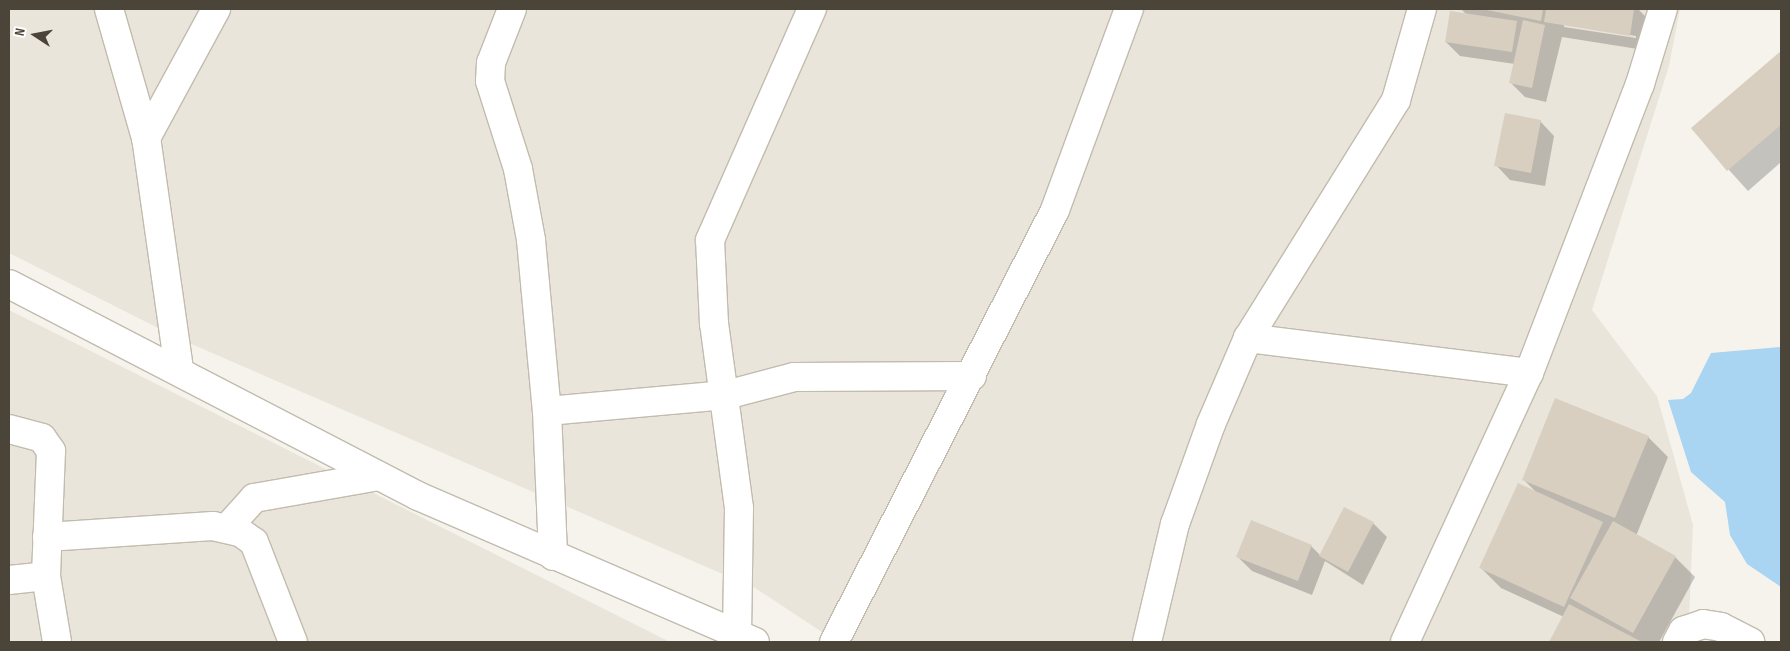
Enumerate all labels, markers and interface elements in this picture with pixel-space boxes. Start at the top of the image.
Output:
north arrow [10,10,60,60]
text: N [11,27,29,37]

